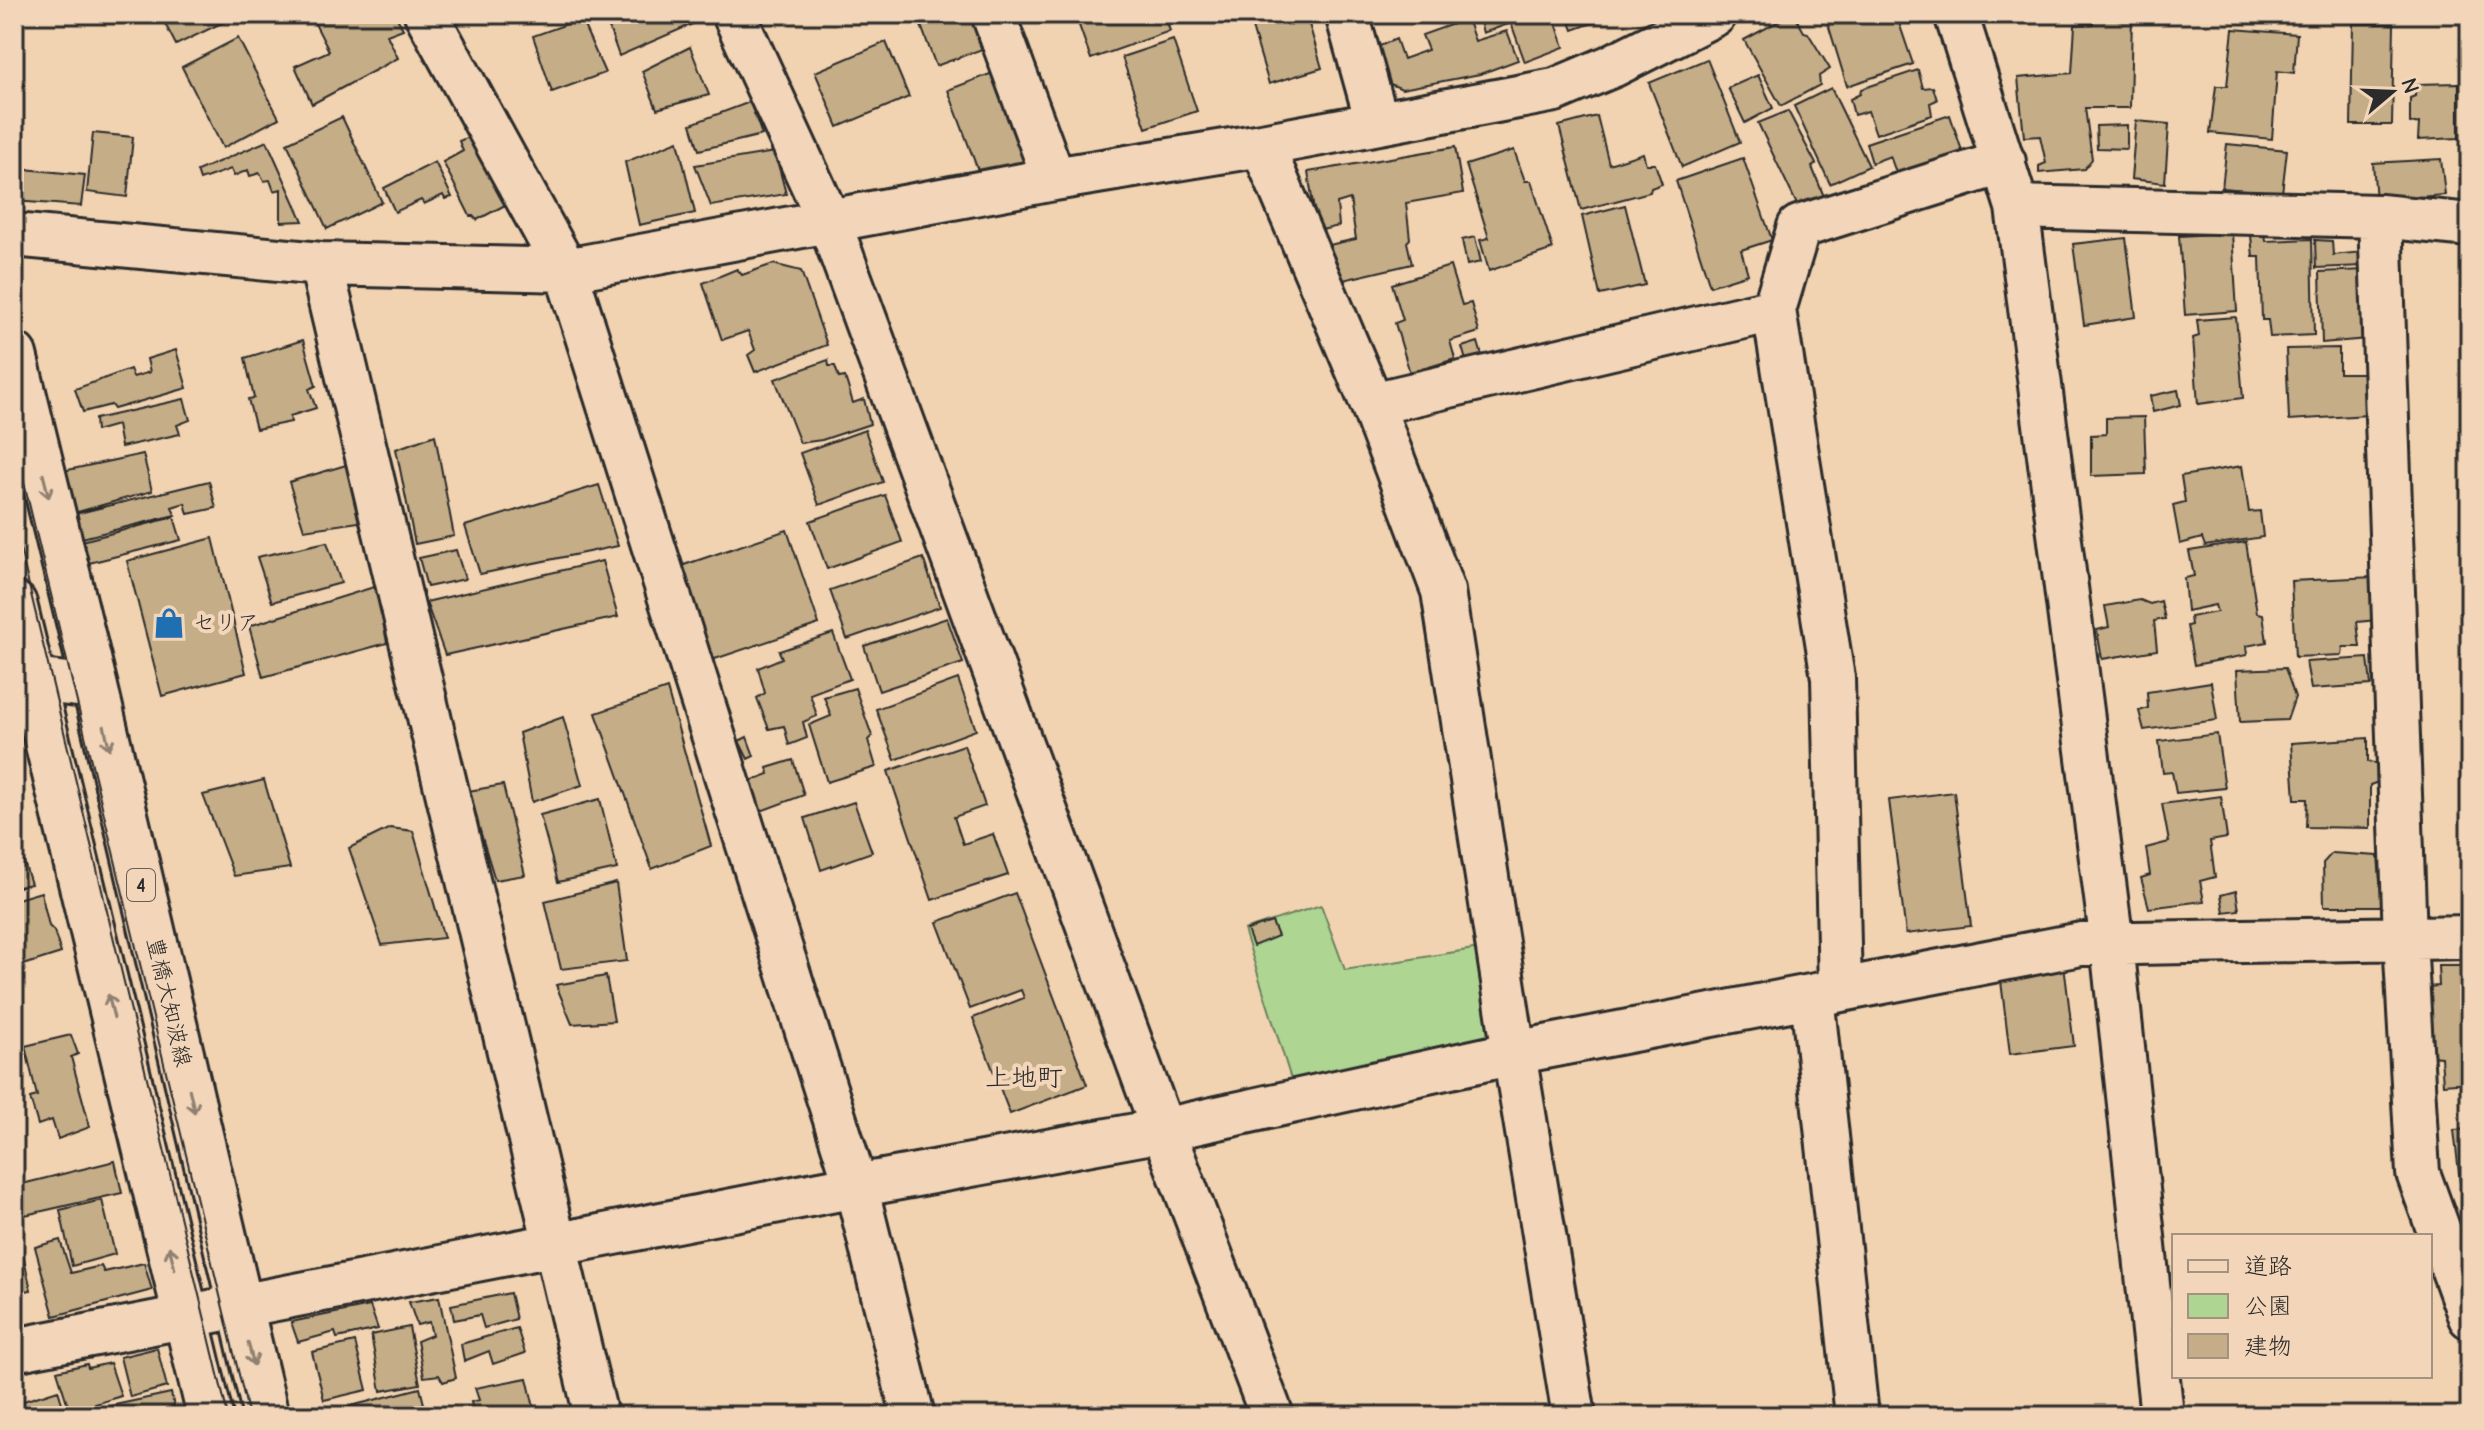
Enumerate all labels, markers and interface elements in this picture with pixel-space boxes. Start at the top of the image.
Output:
north arrow [2352,52,2432,132]
text: N [2395,75,2425,97]
one-way arrow [39,472,54,498]
shop icon: セリア [152,606,186,640]
place label: セリア [193,610,259,636]
one-way arrow [100,725,115,751]
road number: 4 [127,869,155,901]
street label: 豊橋大知波線 [141,935,197,1069]
one-way arrow [103,993,118,1019]
district label: 上地町 [985,1063,1063,1093]
one-way arrow [185,1087,200,1113]
legend [2172,1234,2432,1378]
one-way arrow [164,1246,179,1272]
text: 道路 [2244,1252,2292,1280]
text: 公園 [2244,1292,2292,1320]
text: 建物 [2244,1332,2292,1360]
one-way arrow [245,1340,260,1366]

